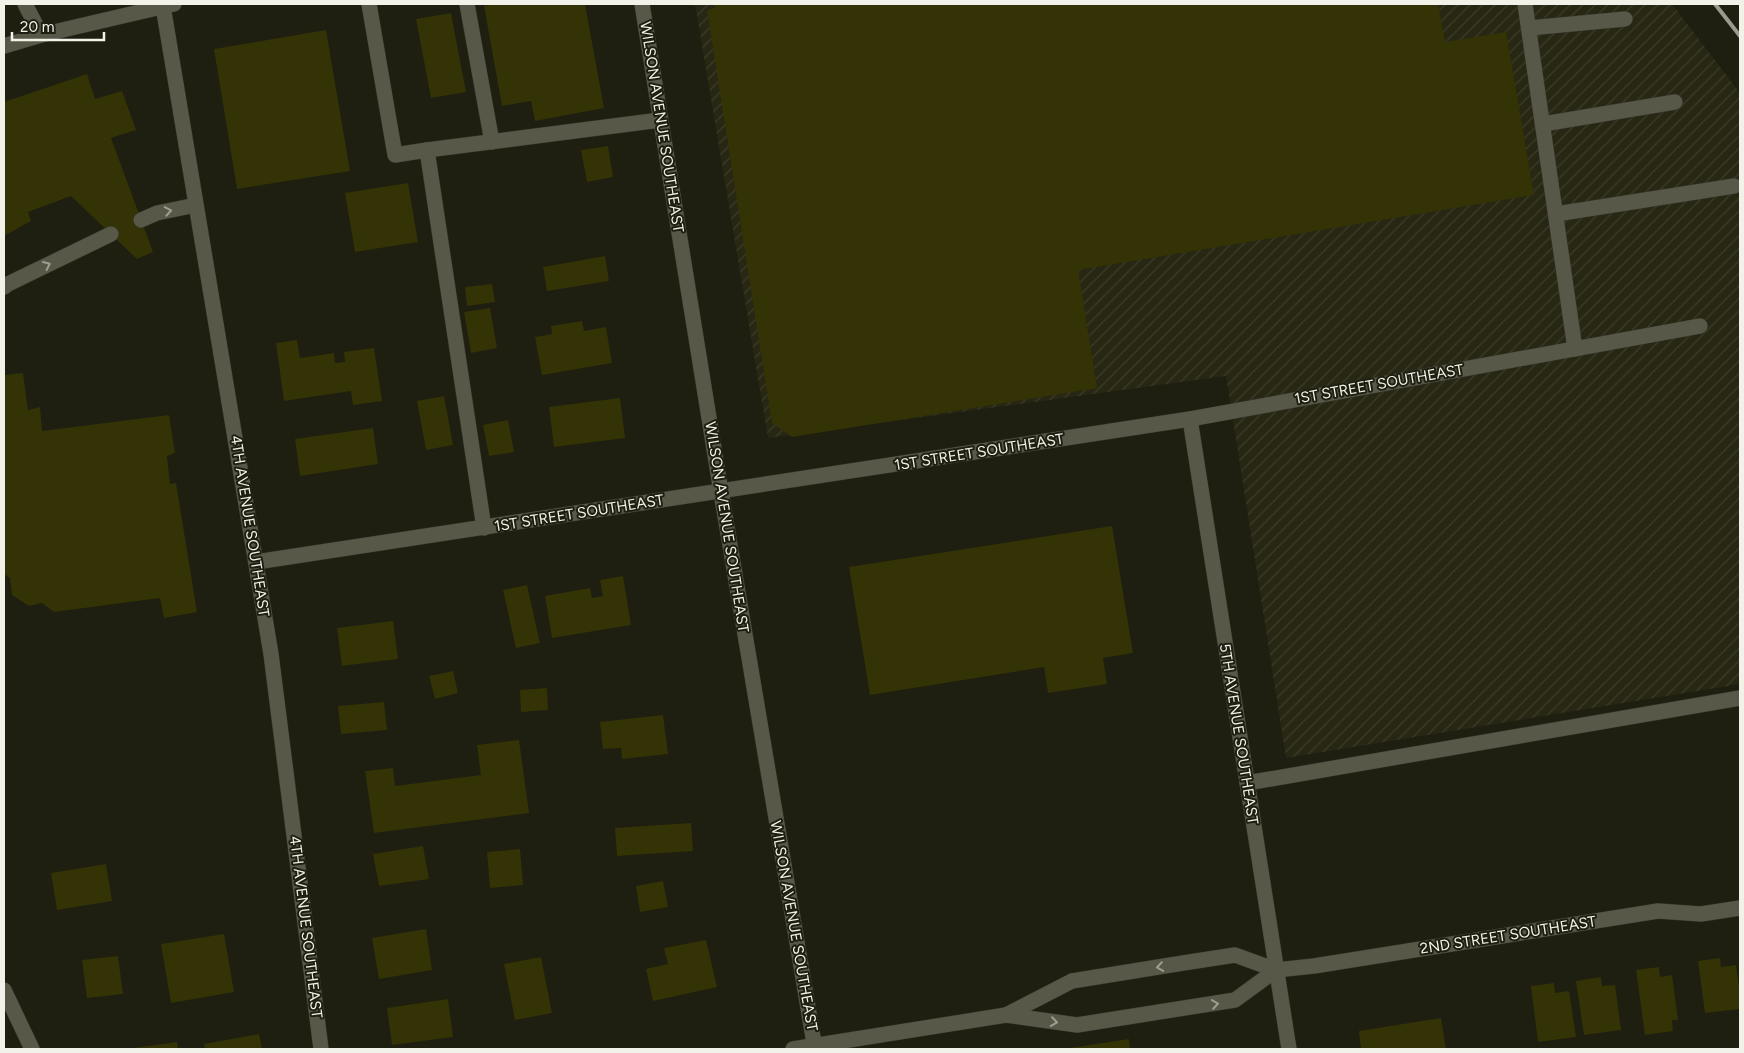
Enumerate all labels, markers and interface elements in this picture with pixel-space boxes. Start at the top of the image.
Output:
scale bar [12,10,105,42]
text: 20 m [20,18,54,36]
street label: WILSON AVENUE SOUTHEAST [636,20,688,235]
one-way arrow [164,206,172,216]
one-way arrow [42,261,51,271]
street label: 1ST STREET SOUTHEAST [1293,360,1466,408]
street label: WILSON AVENUE SOUTHEAST [701,420,753,635]
street label: 1ST STREET SOUTHEAST [893,430,1066,474]
street label: 4TH AVENUE SOUTHEAST [227,434,273,619]
street label: 1ST STREET SOUTHEAST [493,491,666,535]
street label: 5TH AVENUE SOUTHEAST [1216,642,1262,826]
street label: WILSON AVENUE SOUTHEAST [767,819,822,1033]
street label: 4TH AVENUE SOUTHEAST [286,835,326,1020]
street label: 2ND STREET SOUTHEAST [1419,912,1598,958]
one-way arrow [1156,961,1164,972]
one-way arrow [1210,999,1219,1009]
one-way arrow [1050,1016,1058,1026]

